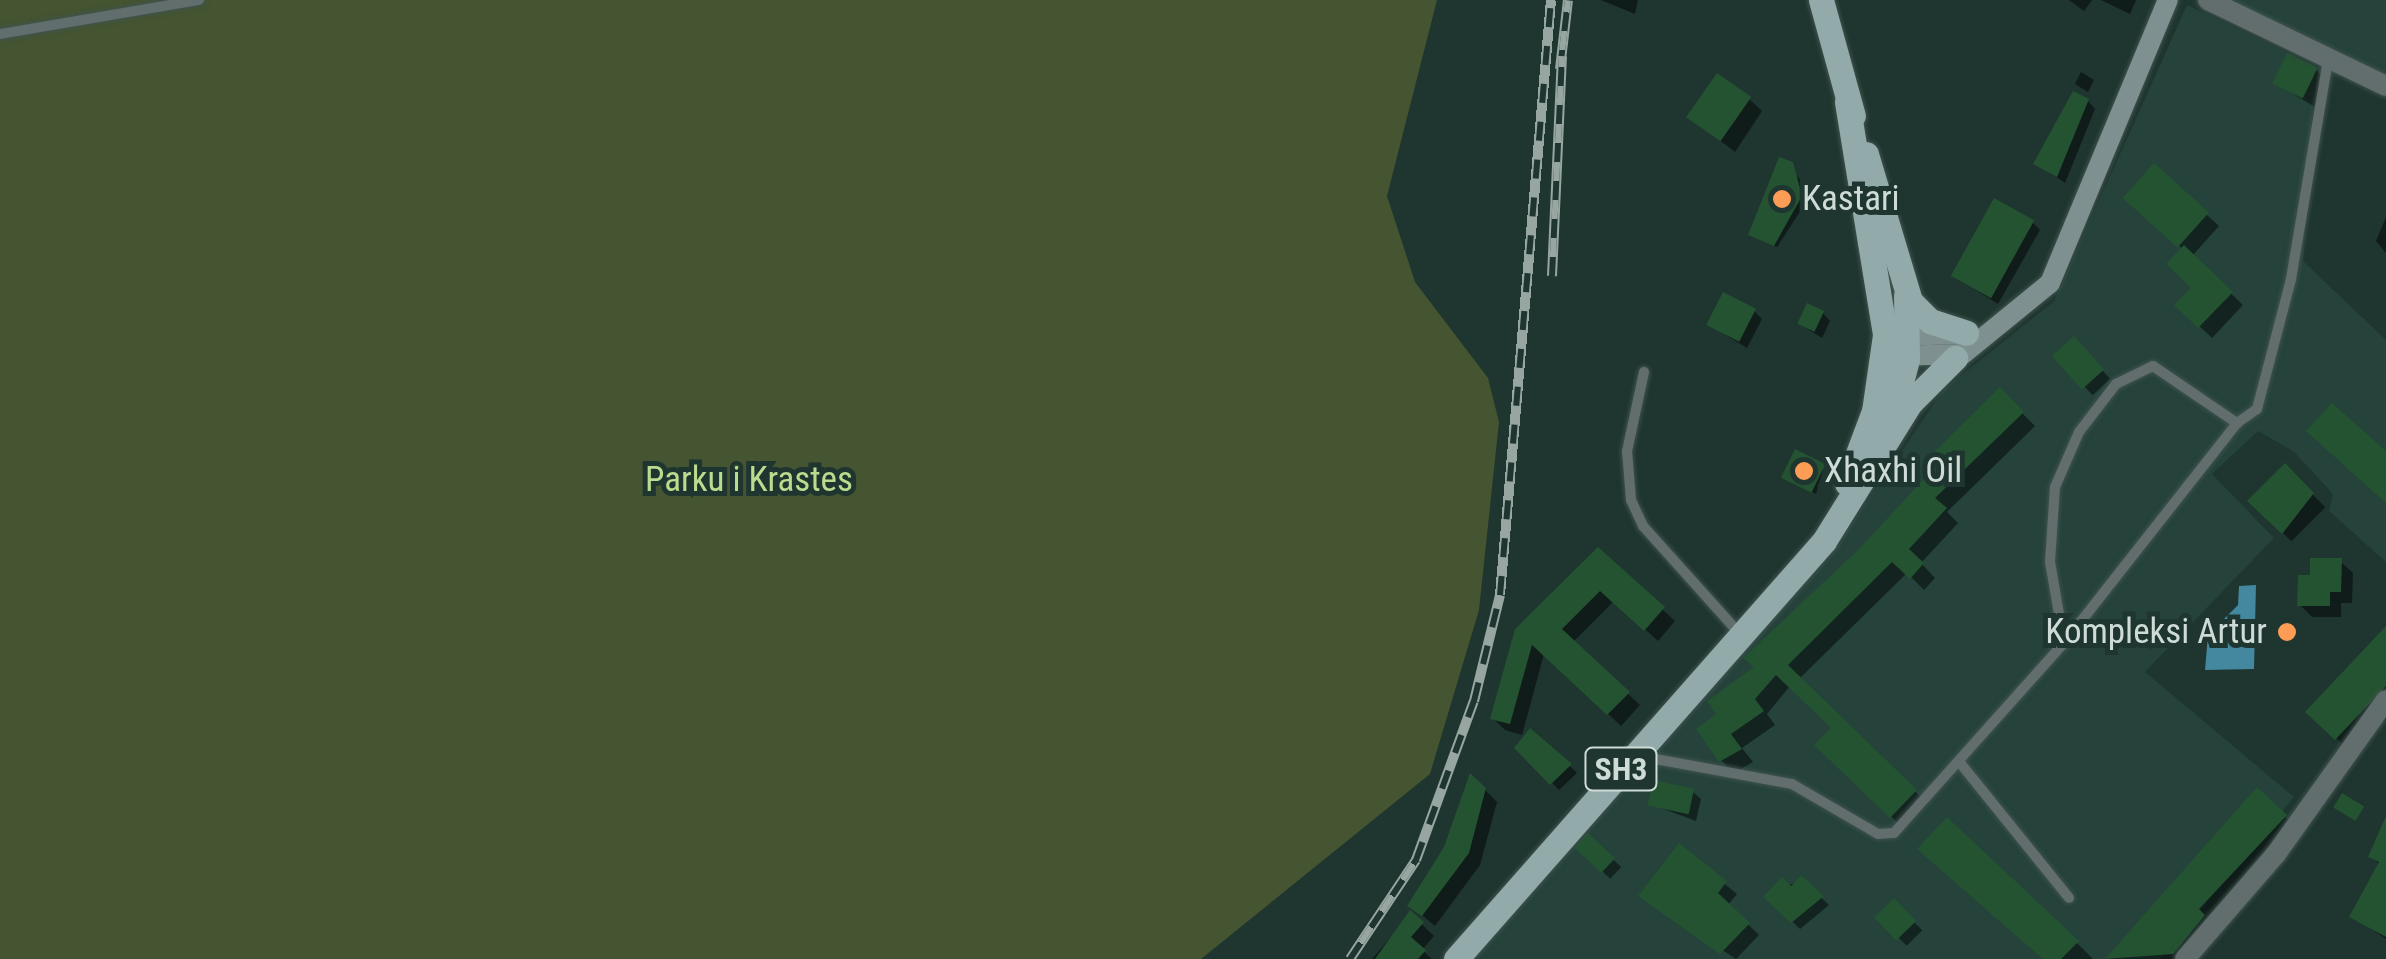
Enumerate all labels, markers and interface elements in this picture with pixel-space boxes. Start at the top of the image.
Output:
place label: Kastari [1802,178,1900,220]
marker: Kastari [1771,188,1793,210]
place label: Xhaxhi Oil [1824,450,1962,492]
park label: Parku i Krastes [645,459,853,501]
marker: Xhaxhi Oil [1793,460,1815,482]
place label: Kompleksi Artur [2045,611,2267,653]
marker: Kompleksi Artur [2276,621,2298,643]
road number: SH3 [1584,742,1658,796]

